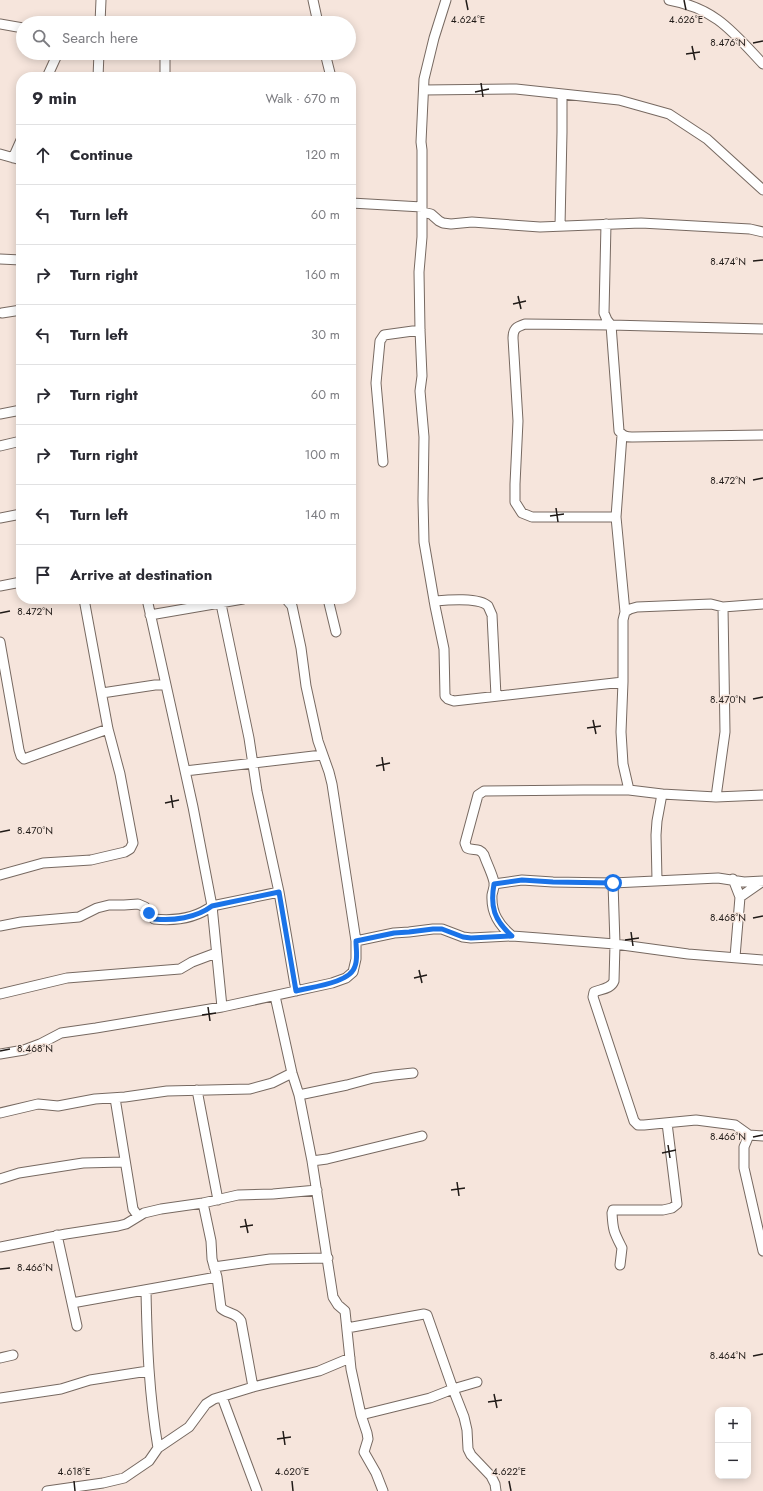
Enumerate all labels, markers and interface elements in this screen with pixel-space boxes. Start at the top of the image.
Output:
text: 4.624°E [451,12,485,27]
text: 4.626°E [669,12,703,27]
search box [16,16,356,60]
icon: search [30,27,52,49]
text: Search here [62,27,138,49]
text: 8.476°N [710,35,746,50]
text: 9 min [32,86,77,110]
text: Walk · 670 m [266,89,340,108]
icon: ahead [32,144,54,166]
text: Continue [70,144,133,166]
text: 120 m [305,145,340,164]
icon: left [32,204,54,226]
text: Turn left [70,204,128,226]
text: 60 m [311,205,340,224]
text: 8.474°N [710,254,746,269]
icon: right [32,264,54,286]
text: Turn right [70,264,138,286]
text: 160 m [305,265,340,284]
icon: left [32,324,54,346]
text: Turn left [70,324,128,346]
text: 30 m [311,325,340,344]
icon: right [32,384,54,406]
text: Turn right [70,384,138,406]
text: 60 m [311,385,340,404]
icon: right [32,444,54,466]
text: Turn right [70,444,138,466]
text: 100 m [305,445,340,464]
text: 8.472°N [710,473,746,488]
icon: left [32,504,54,526]
text: Turn left [70,504,128,526]
text: 140 m [305,505,340,524]
icon: arrive [32,564,54,586]
text: Arrive at destination [70,564,212,586]
text: 8.472°N [17,604,53,619]
text: 8.470°N [710,692,746,707]
text: 8.470°N [17,823,53,838]
route start [604,874,622,892]
route end [140,904,158,922]
text: 8.468°N [710,910,746,925]
text: 8.468°N [17,1041,53,1056]
text: 8.466°N [710,1129,746,1144]
text: 8.466°N [17,1260,53,1275]
text: 8.464°N [710,1348,746,1363]
map controls [715,1407,751,1479]
button: + [715,1407,751,1443]
button: − [715,1443,751,1479]
text: 4.618°E [58,1464,90,1479]
text: 4.620°E [275,1464,309,1479]
text: 4.622°E [492,1464,526,1479]

